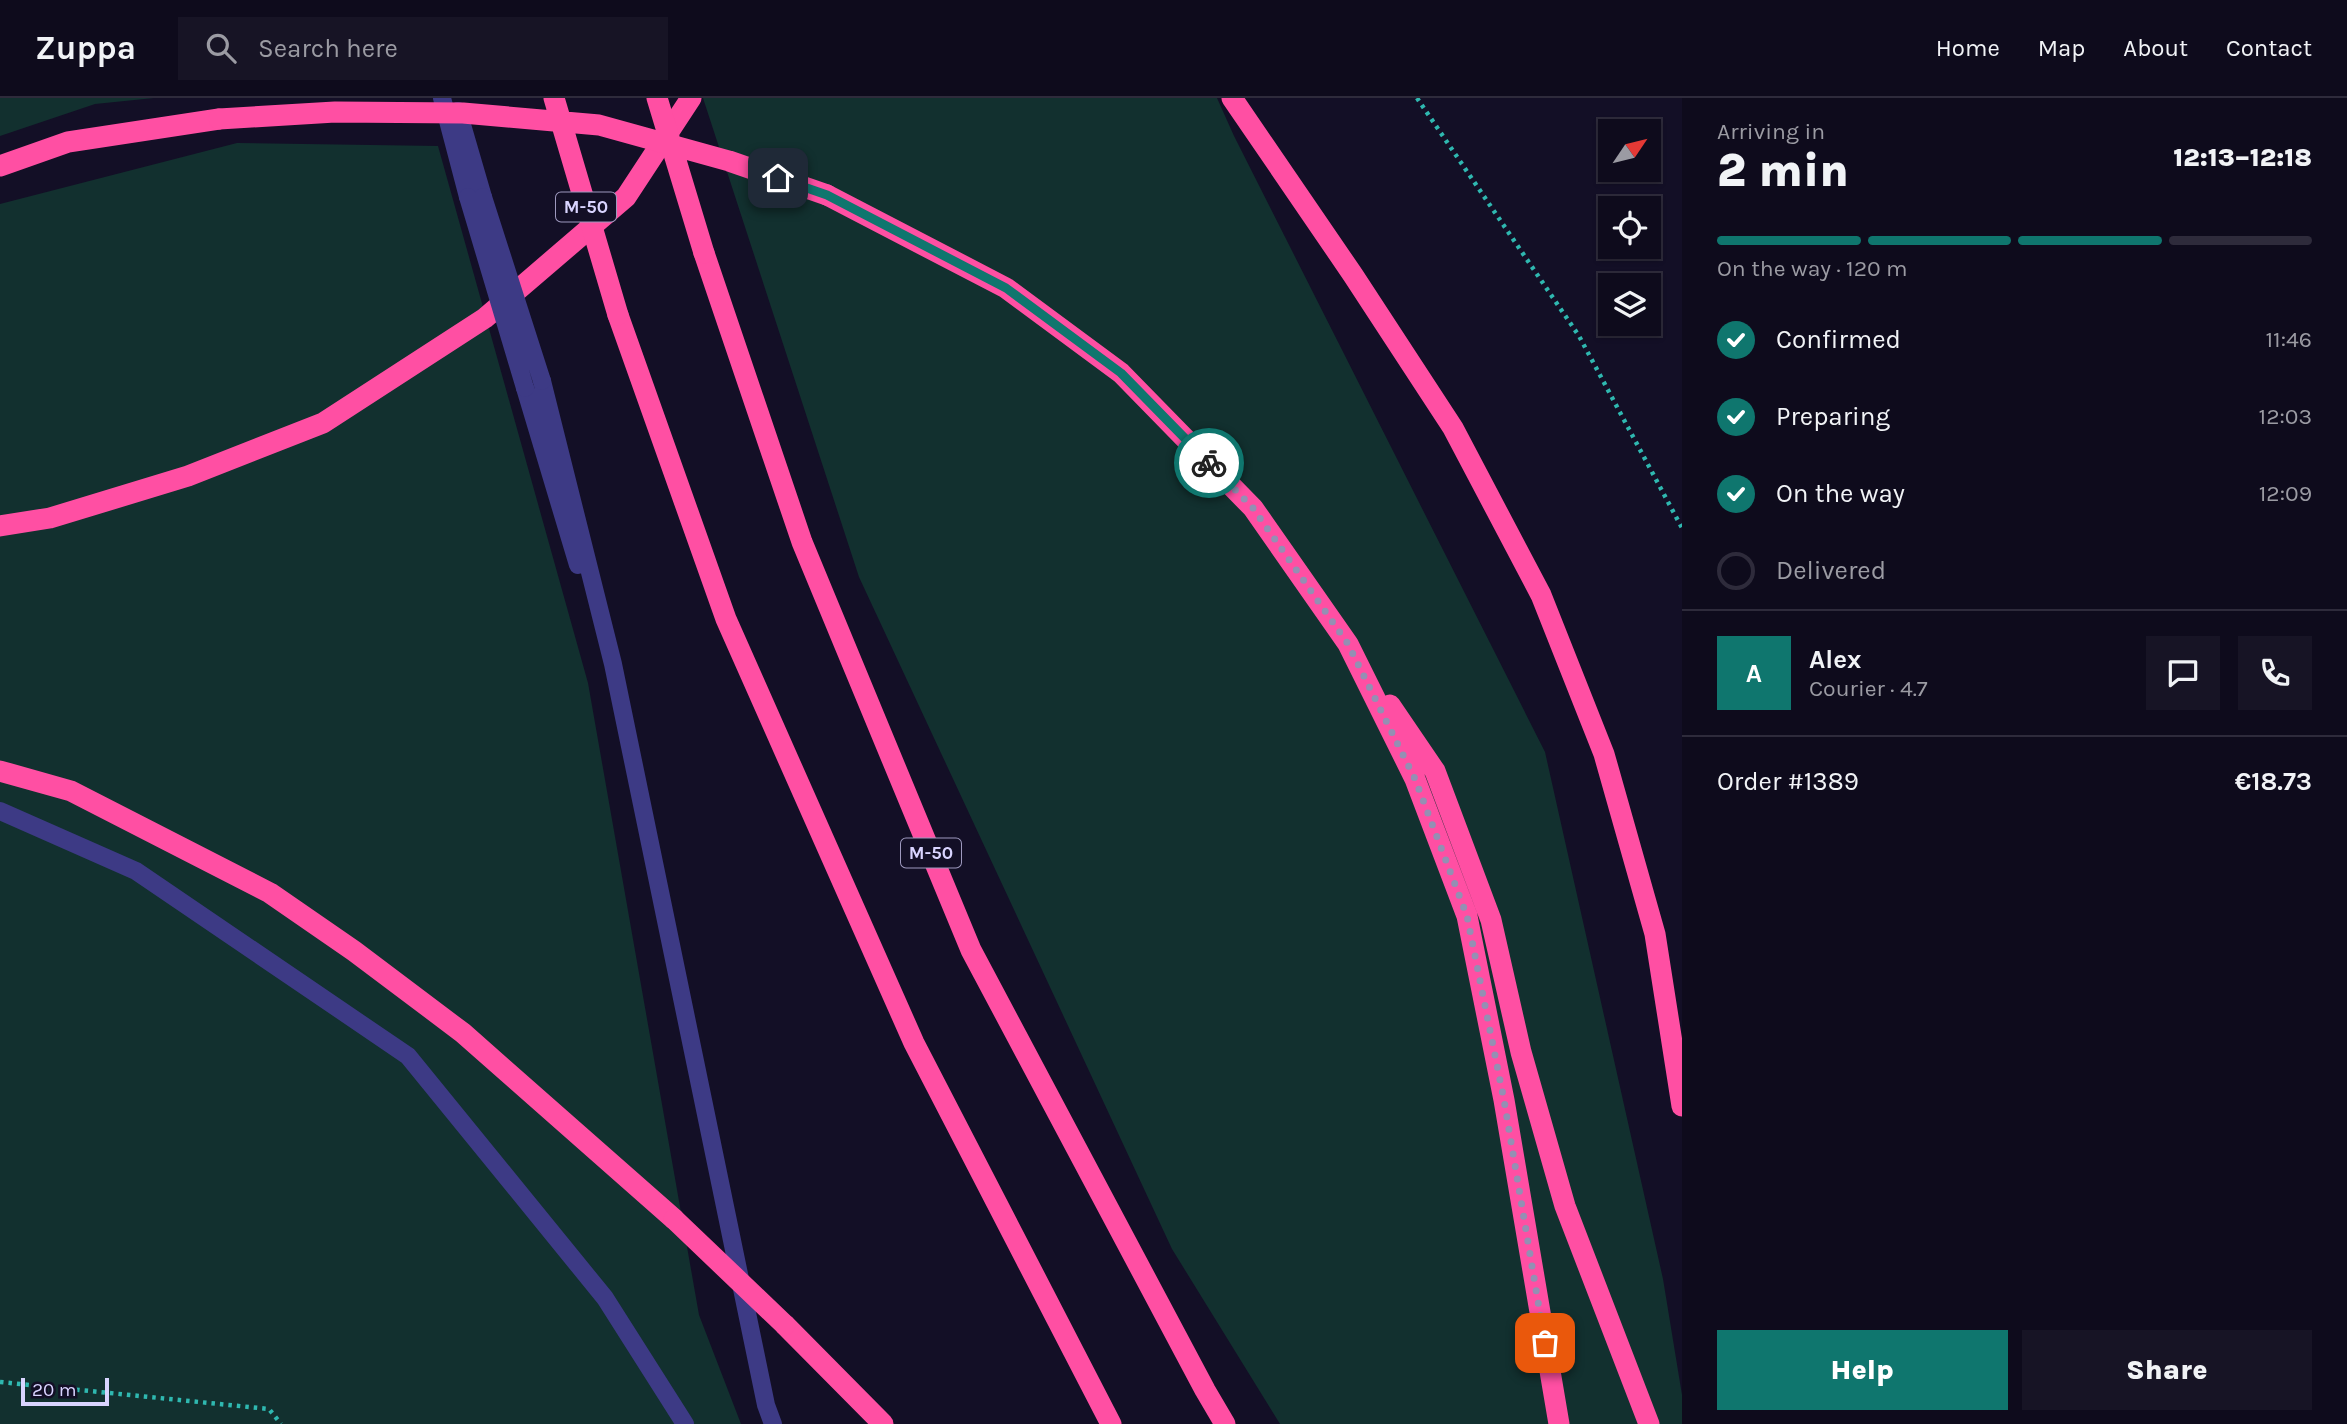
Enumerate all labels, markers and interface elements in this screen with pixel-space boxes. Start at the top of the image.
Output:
search box [178,17,668,80]
text: Zuppa [35,29,136,67]
icon: search [202,29,240,67]
text: Search here [258,33,398,64]
text: Home [1936,34,2000,62]
text: Map [2038,34,2085,62]
text: About [2123,34,2188,62]
text: Contact [2226,34,2312,62]
text: Arriving in [1717,118,1825,145]
north arrow [1598,119,1661,182]
map controls [1598,119,1661,336]
text: 12:13–12:18 [2173,142,2312,173]
text: 2 min [1717,144,1849,198]
pin [748,148,808,208]
icon: home [759,159,797,197]
road number: M-50 [556,192,616,222]
button: locate [1598,196,1661,259]
text: On the way · 120 m [1717,255,1908,282]
button: layers [1598,273,1661,336]
icon: check [1717,321,1755,359]
text: Confirmed [1776,324,1901,355]
text: 11:46 [2265,326,2312,353]
icon: check [1717,398,1755,436]
text: Preparing [1776,401,1890,432]
text: 12:03 [2259,403,2312,430]
courier [1174,428,1244,498]
icon: bike [1190,444,1228,482]
icon: check [1717,475,1755,513]
text: On the way [1776,478,1905,509]
text: 12:09 [2259,480,2312,507]
text: Delivered [1776,555,1886,586]
button: chat [2146,636,2220,710]
button: phone [2238,636,2312,710]
text: Alex [1809,644,1861,675]
text: A [1746,658,1762,689]
text: Courier · 4.7 [1809,675,1928,702]
text: Order #1389 [1717,766,1859,797]
text: €18.73 [2235,766,2312,797]
road number: M-50 [901,838,961,868]
pin [1515,1313,1575,1373]
icon: bag [1526,1324,1564,1362]
button: Help [1717,1330,2008,1410]
button: Share [2022,1330,2312,1410]
scale bar [21,1375,108,1407]
text: 20 m [32,1379,77,1401]

